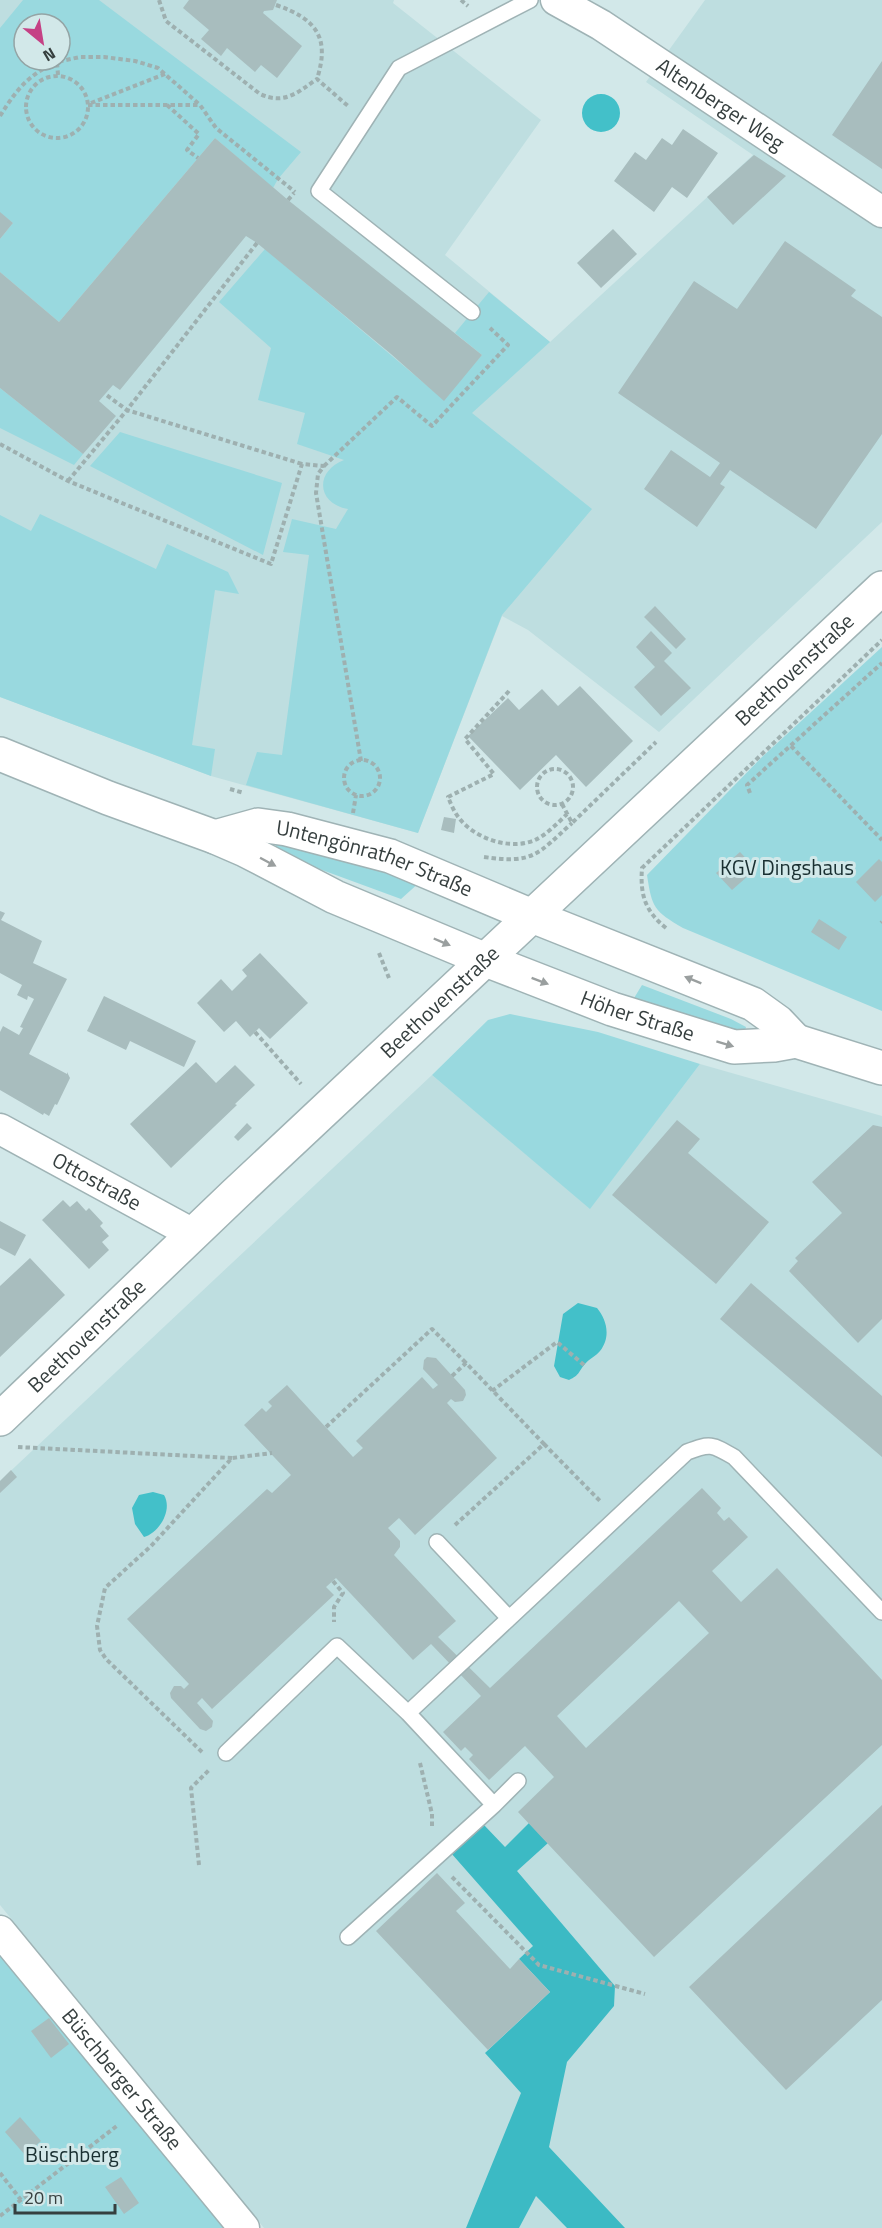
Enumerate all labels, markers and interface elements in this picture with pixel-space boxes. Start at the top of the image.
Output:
north arrow [12,12,72,72]
text: N [39,42,60,68]
street label: Altenberger Weg [650,49,792,158]
street label: Beethovenstraße [727,605,861,733]
street label: Untengönrather Straße [275,811,478,904]
park label: KGV Dingshaus [720,851,854,883]
one-way arrow [259,857,276,867]
street label: Beethovenstraße [372,937,506,1065]
one-way arrow [434,937,452,947]
one-way arrow [684,975,702,985]
one-way arrow [531,977,549,986]
street label: Höher Straße [576,981,699,1049]
one-way arrow [716,1040,734,1049]
street label: Ottostraße [47,1143,148,1218]
street label: Beethovenstraße [20,1271,152,1400]
street label: Büschberger Straße [57,2004,187,2156]
park label: Büschberg [25,2142,119,2168]
scale bar [15,2177,116,2215]
text: 20 m [24,2184,63,2211]

